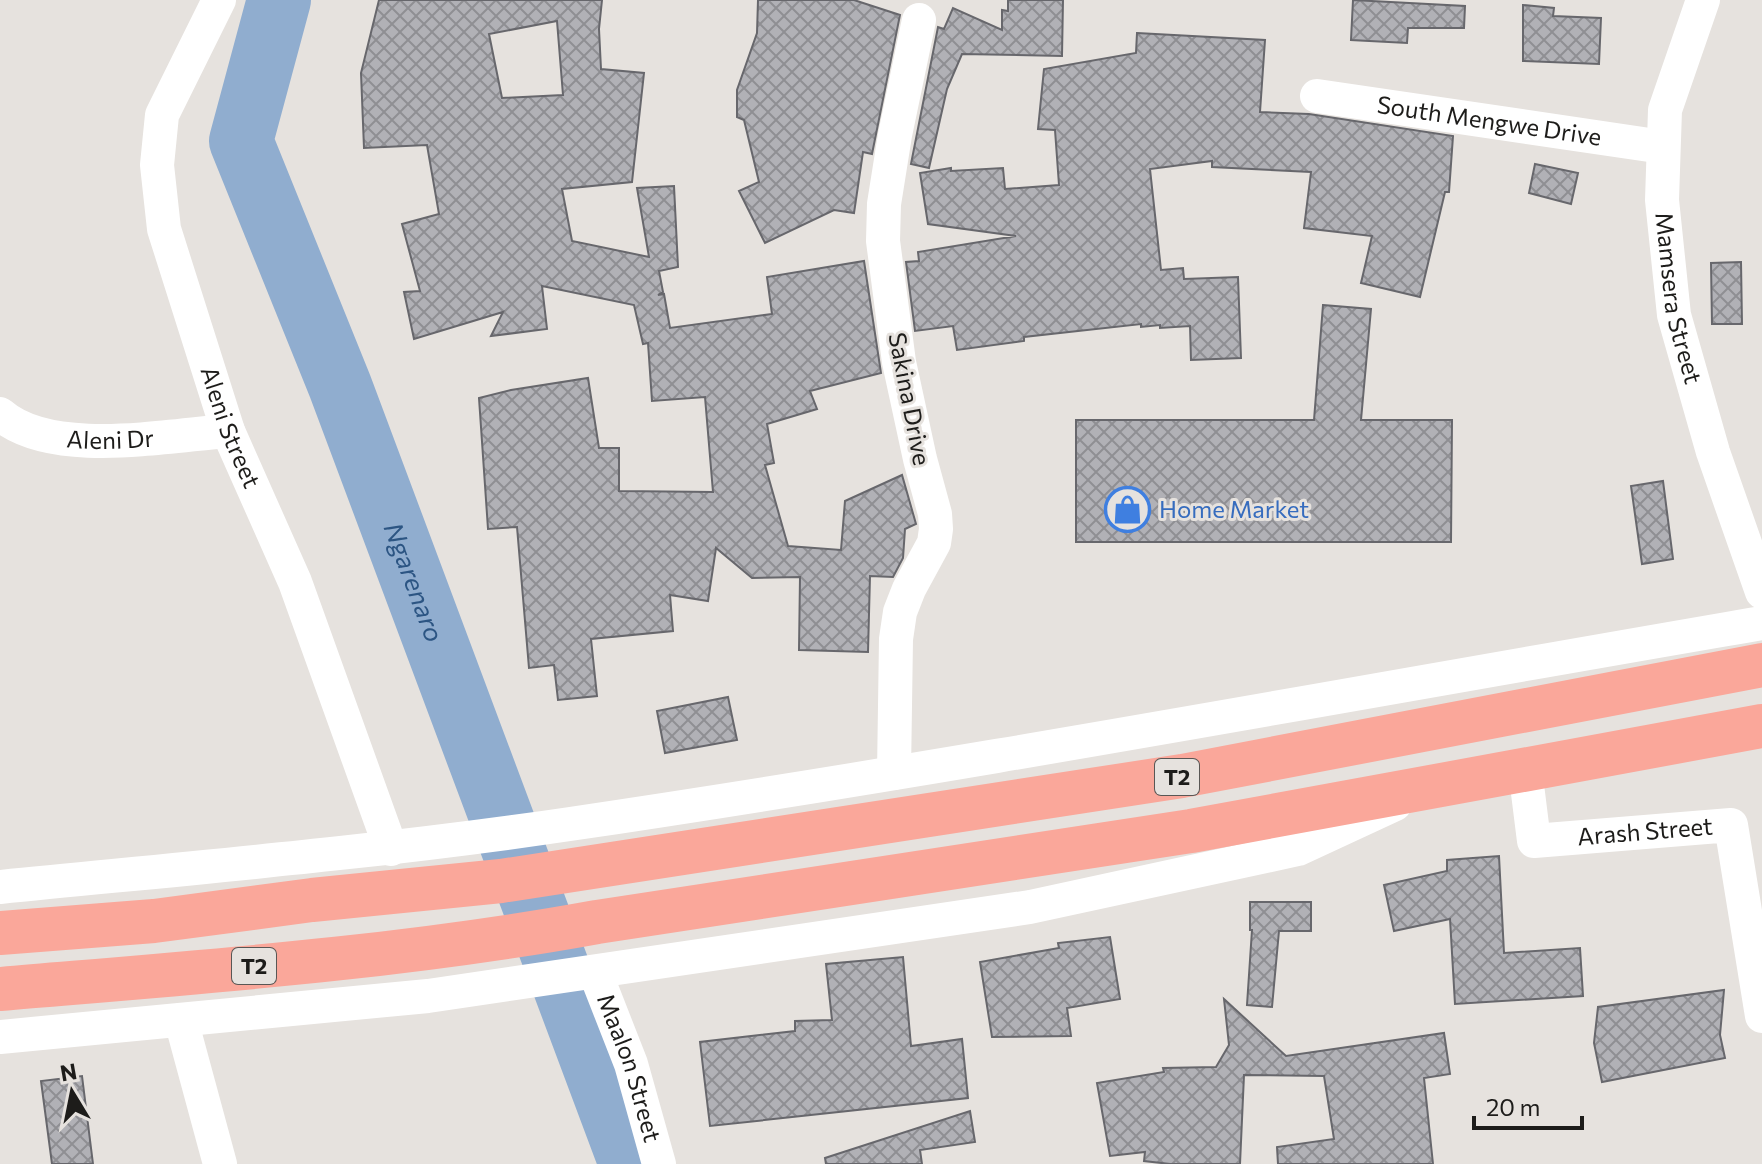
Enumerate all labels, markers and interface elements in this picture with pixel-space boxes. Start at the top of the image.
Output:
street label: South Mengwe Drive [1375,89,1604,151]
street label: Mamsera Street [1650,211,1709,387]
street label: Sakina Drive [883,330,938,468]
street label: Aleni Street [195,363,267,492]
street label: Aleni Dr [66,422,155,454]
shop icon: Home Market [1104,486,1152,534]
place label: Home Market [1159,494,1309,523]
water label: Ngarenaro [378,518,451,646]
road number: T2 [1155,759,1199,795]
street label: Arash Street [1576,811,1714,850]
road number: T2 [232,948,276,984]
street label: Maalon Street [592,989,668,1145]
north arrow [32,1052,112,1132]
text: N [58,1057,79,1087]
scale bar [1474,1080,1582,1130]
text: 20 m [1486,1092,1540,1121]

